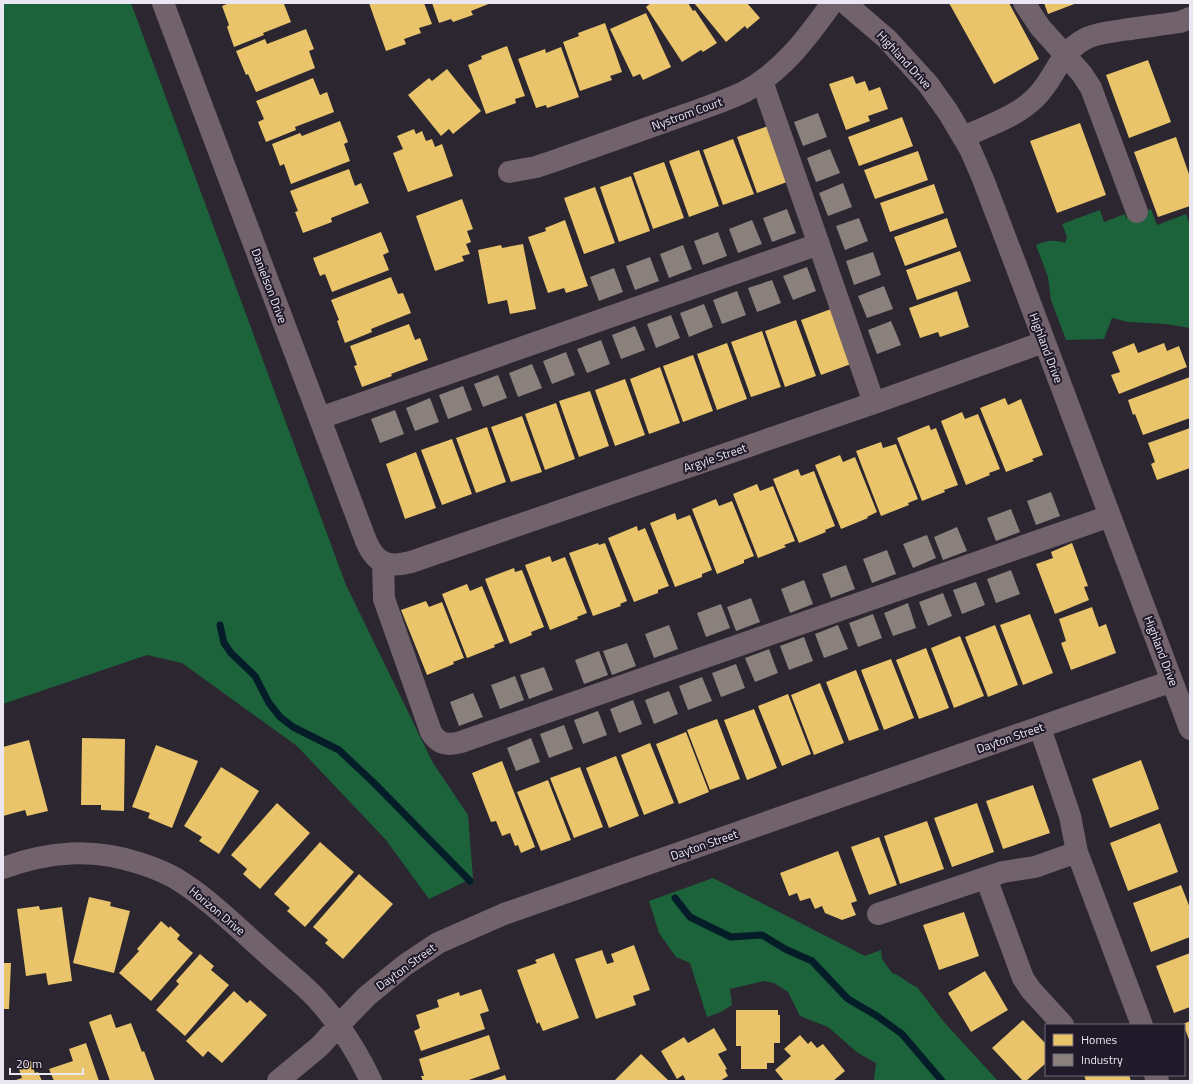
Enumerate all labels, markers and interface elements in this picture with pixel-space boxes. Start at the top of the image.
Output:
street label: Highland Drive [872,26,936,93]
street label: Nystrom Court [649,92,726,135]
street label: Danielson Drive [246,246,292,326]
street label: Highland Drive [1024,310,1069,386]
street label: Argyle Street [681,438,750,477]
street label: Highland Drive [1139,613,1184,689]
street label: Dayton Street [974,717,1047,758]
street label: Dayton Street [668,824,741,865]
street label: Horizon Drive [185,881,250,940]
street label: Dayton Street [372,938,440,995]
legend [1045,1024,1185,1076]
text: Homes [1081,1030,1117,1049]
scale bar [10,1050,83,1076]
text: Industry [1081,1050,1123,1069]
text: 20 m [16,1054,42,1073]

